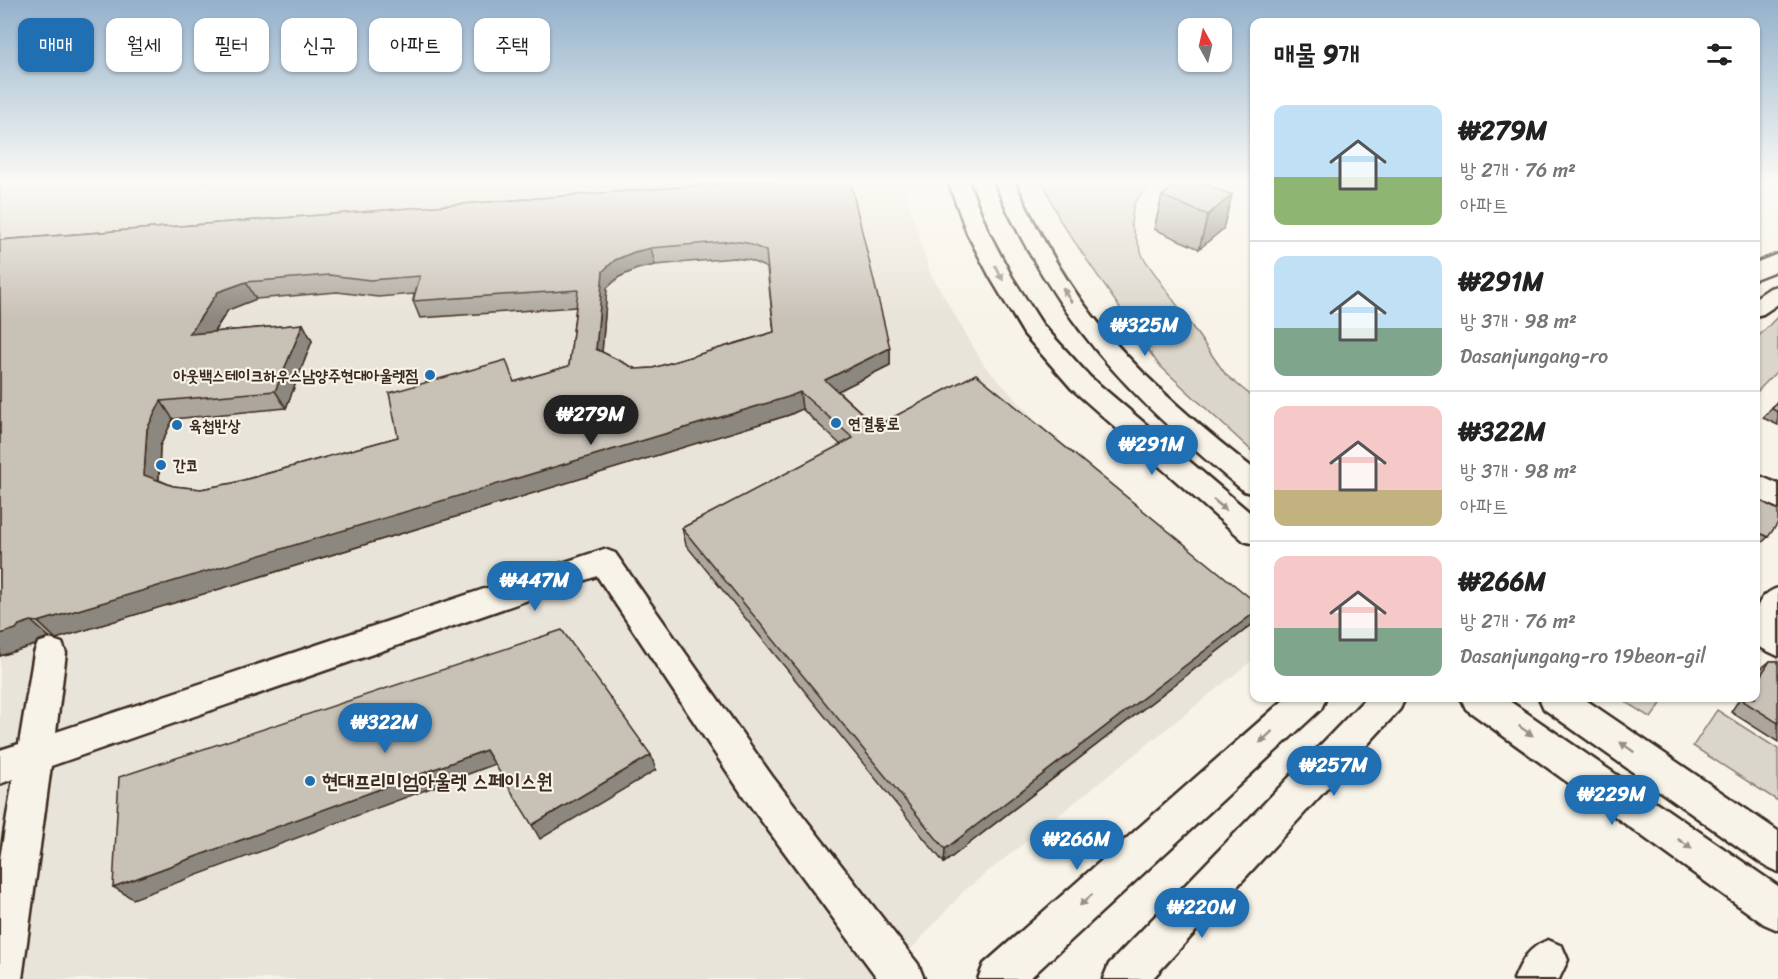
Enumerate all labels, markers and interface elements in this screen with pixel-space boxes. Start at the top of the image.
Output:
chip: 매매 [18,18,94,72]
chip: 월세 [106,18,182,72]
chip: 필터 [194,18,269,72]
chip: 신규 [281,18,357,72]
chip: 아파트 [369,18,462,72]
chip: 주택 [474,18,550,72]
north arrow [1178,18,1232,72]
map controls [1178,18,1232,72]
text: 매물 9개 [1274,31,1360,77]
icon: filters [1703,38,1736,71]
text: ₩279M [1460,107,1547,153]
icon: home [1322,129,1394,201]
text: 방 2개 · 76 m² [1460,153,1576,188]
text: 아파트 [1460,188,1508,223]
text: ₩291M [1460,258,1543,304]
one-way arrow [994,265,1004,282]
icon: home [1322,280,1394,352]
one-way arrow [1062,287,1073,303]
text: 방 3개 · 98 m² [1460,304,1577,339]
pin: ₩325M [1103,306,1187,357]
text: ₩325M [1112,308,1178,343]
text: Dasanjungang-ro [1460,339,1608,374]
place label: 아웃백스테이크하우스남양주현대아울렛점 [172,361,418,390]
marker: 아웃백스테이크하우스남양주현대아울렛점 [423,368,437,382]
pin: ₩279M [549,395,633,446]
text: ₩279M [558,397,624,432]
text: ₩322M [1460,408,1546,454]
place label: 연결통로 [848,409,900,438]
place label: 육첩반상 [189,411,241,440]
marker: 연결통로 [829,416,843,430]
marker: 육첩반상 [170,418,184,432]
pin: ₩291M [1110,425,1194,476]
text: ₩291M [1120,427,1184,462]
icon: home [1322,430,1394,502]
place label: 간코 [173,451,199,480]
text: 방 3개 · 98 m² [1460,454,1577,489]
marker: 간코 [154,458,168,472]
text: 아파트 [1460,489,1508,524]
one-way arrow [1212,498,1228,511]
text: ₩266M [1460,558,1546,604]
pin: ₩447M [493,561,577,612]
text: ₩447M [501,563,569,598]
icon: home [1322,580,1394,652]
text: 방 2개 · 76 m² [1460,604,1576,639]
text: Dasanjungang-ro 19beon-gil [1460,639,1706,674]
pin: ₩322M [343,703,427,754]
text: ₩322M [352,705,418,740]
one-way arrow [1518,725,1534,737]
one-way arrow [1259,730,1274,743]
one-way arrow [1619,741,1635,753]
pin: ₩257M [1292,746,1376,797]
text: ₩257M [1301,748,1367,783]
place label: 현대프리미엄아울렛 스페이스원 [322,764,553,799]
marker: 현대프리미엄아울렛 스페이스원 [303,774,317,788]
pin: ₩229M [1570,775,1654,826]
text: ₩229M [1578,777,1646,812]
pin: ₩266M [1035,820,1119,871]
text: ₩266M [1044,822,1110,857]
one-way arrow [1677,838,1693,850]
pin: ₩220M [1160,888,1244,939]
text: ₩220M [1168,890,1236,925]
one-way arrow [1079,893,1094,906]

